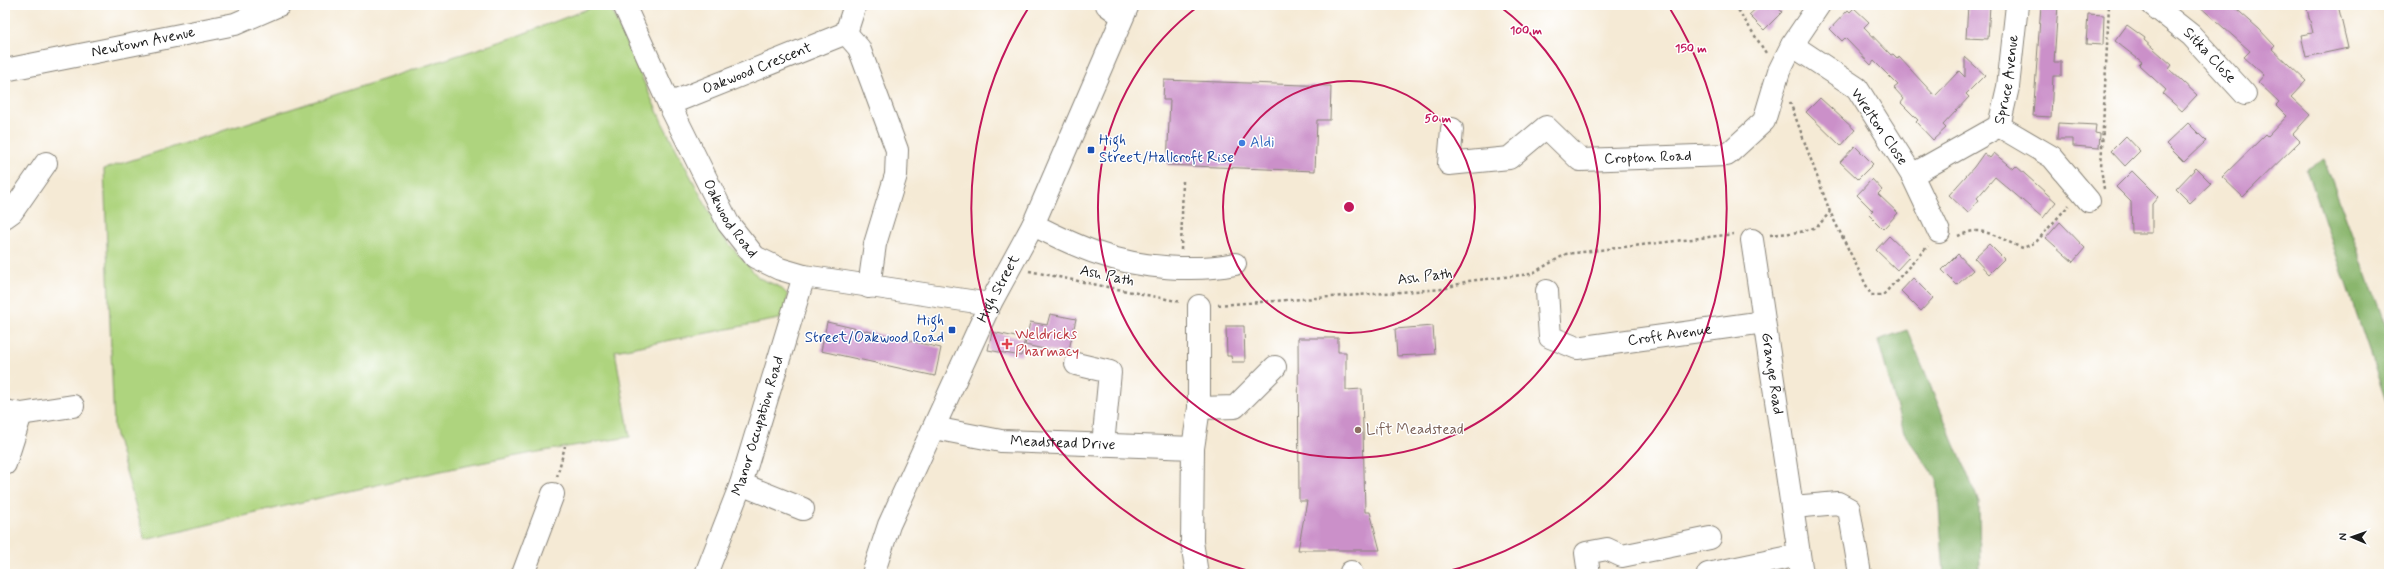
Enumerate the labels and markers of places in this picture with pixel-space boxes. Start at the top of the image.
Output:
place label: High Street/Hallcroft Rise [1099,131,1234,168]
place label: Aldi [1250,133,1275,153]
marker: Aldi [1237,138,1247,148]
marker: High Street/Hallcroft Rise [1086,145,1096,155]
centre of rings [1342,200,1356,214]
place label: High Street/Oakwood Road [805,311,944,348]
marker: High Street/Oakwood Road [947,325,957,335]
place label: Weldricks Pharmacy [1015,325,1079,362]
marker: Weldricks Pharmacy [1002,339,1012,349]
place label: Lift Meadstead [1366,420,1464,440]
marker: Lift Meadstead [1353,425,1363,435]

